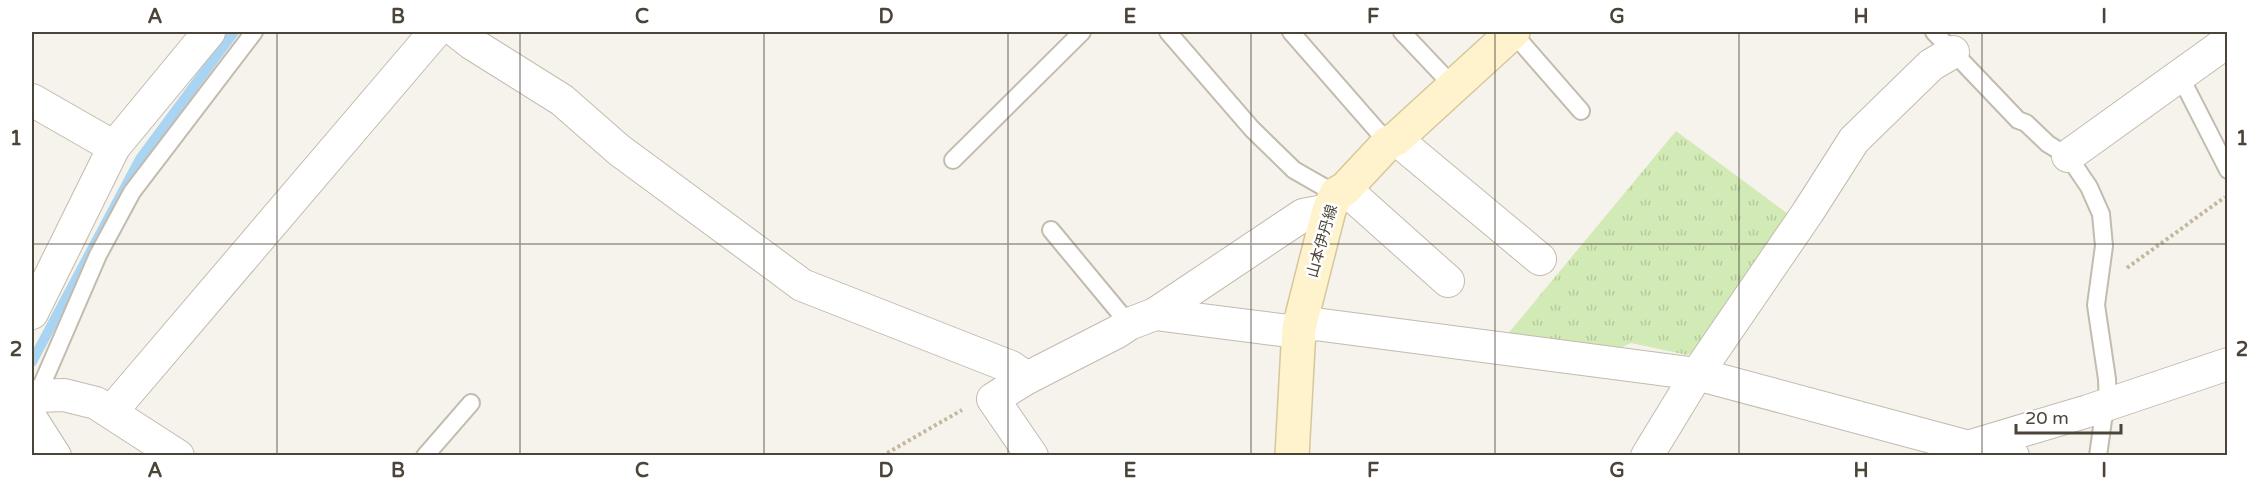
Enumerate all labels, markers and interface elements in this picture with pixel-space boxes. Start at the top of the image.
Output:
text: A [148,5,163,29]
text: B [391,5,405,29]
text: C [635,5,649,29]
text: D [878,5,894,29]
text: E [1124,5,1137,29]
text: F [1367,5,1379,29]
text: G [1609,5,1625,29]
text: H [1853,5,1869,29]
text: I [2101,5,2107,29]
text: 1 [10,127,22,151]
text: 1 [2236,127,2248,151]
street label: 山本伊丹線 [1303,202,1341,280]
text: 2 [10,338,22,362]
text: 2 [2236,338,2248,362]
scale bar [2016,397,2121,435]
text: 20 m [2025,407,2069,429]
text: A [148,459,163,483]
text: B [391,459,405,483]
text: C [635,459,649,483]
text: D [878,459,894,483]
text: E [1124,459,1137,483]
text: F [1367,459,1379,483]
text: G [1609,459,1625,483]
text: H [1853,459,1869,483]
text: I [2101,459,2107,483]

